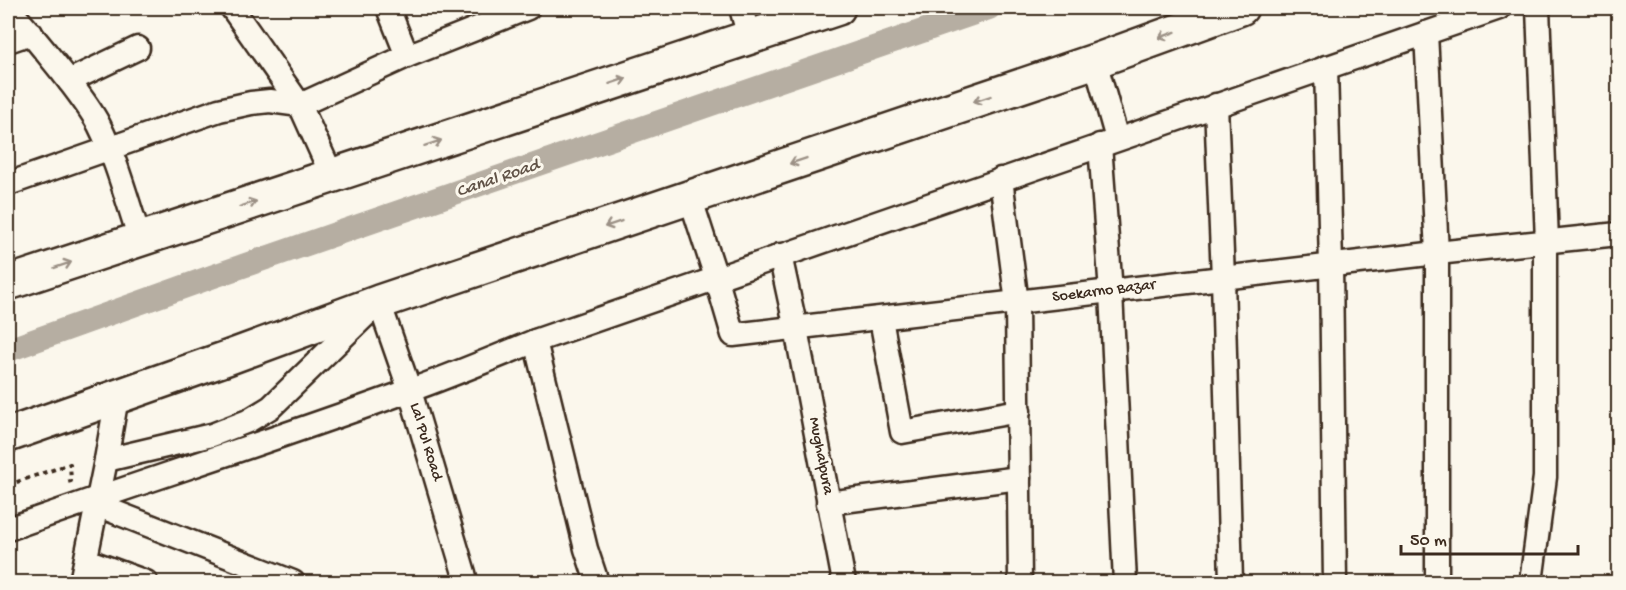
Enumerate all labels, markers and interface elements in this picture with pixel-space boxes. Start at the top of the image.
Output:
one-way arrow [1158,31,1177,42]
one-way arrow [608,75,627,86]
one-way arrow [973,94,992,105]
one-way arrow [423,136,442,147]
water label: Canal Road [454,154,544,203]
one-way arrow [789,157,807,168]
one-way arrow [238,197,257,208]
one-way arrow [604,219,623,230]
one-way arrow [53,258,72,269]
street label: Soekarno Bazar [1051,276,1158,308]
street label: Lal Pul Road [404,401,446,485]
street label: Mughalpura [803,416,837,498]
scale bar [1401,518,1578,556]
text: 50 m [1410,531,1447,552]

